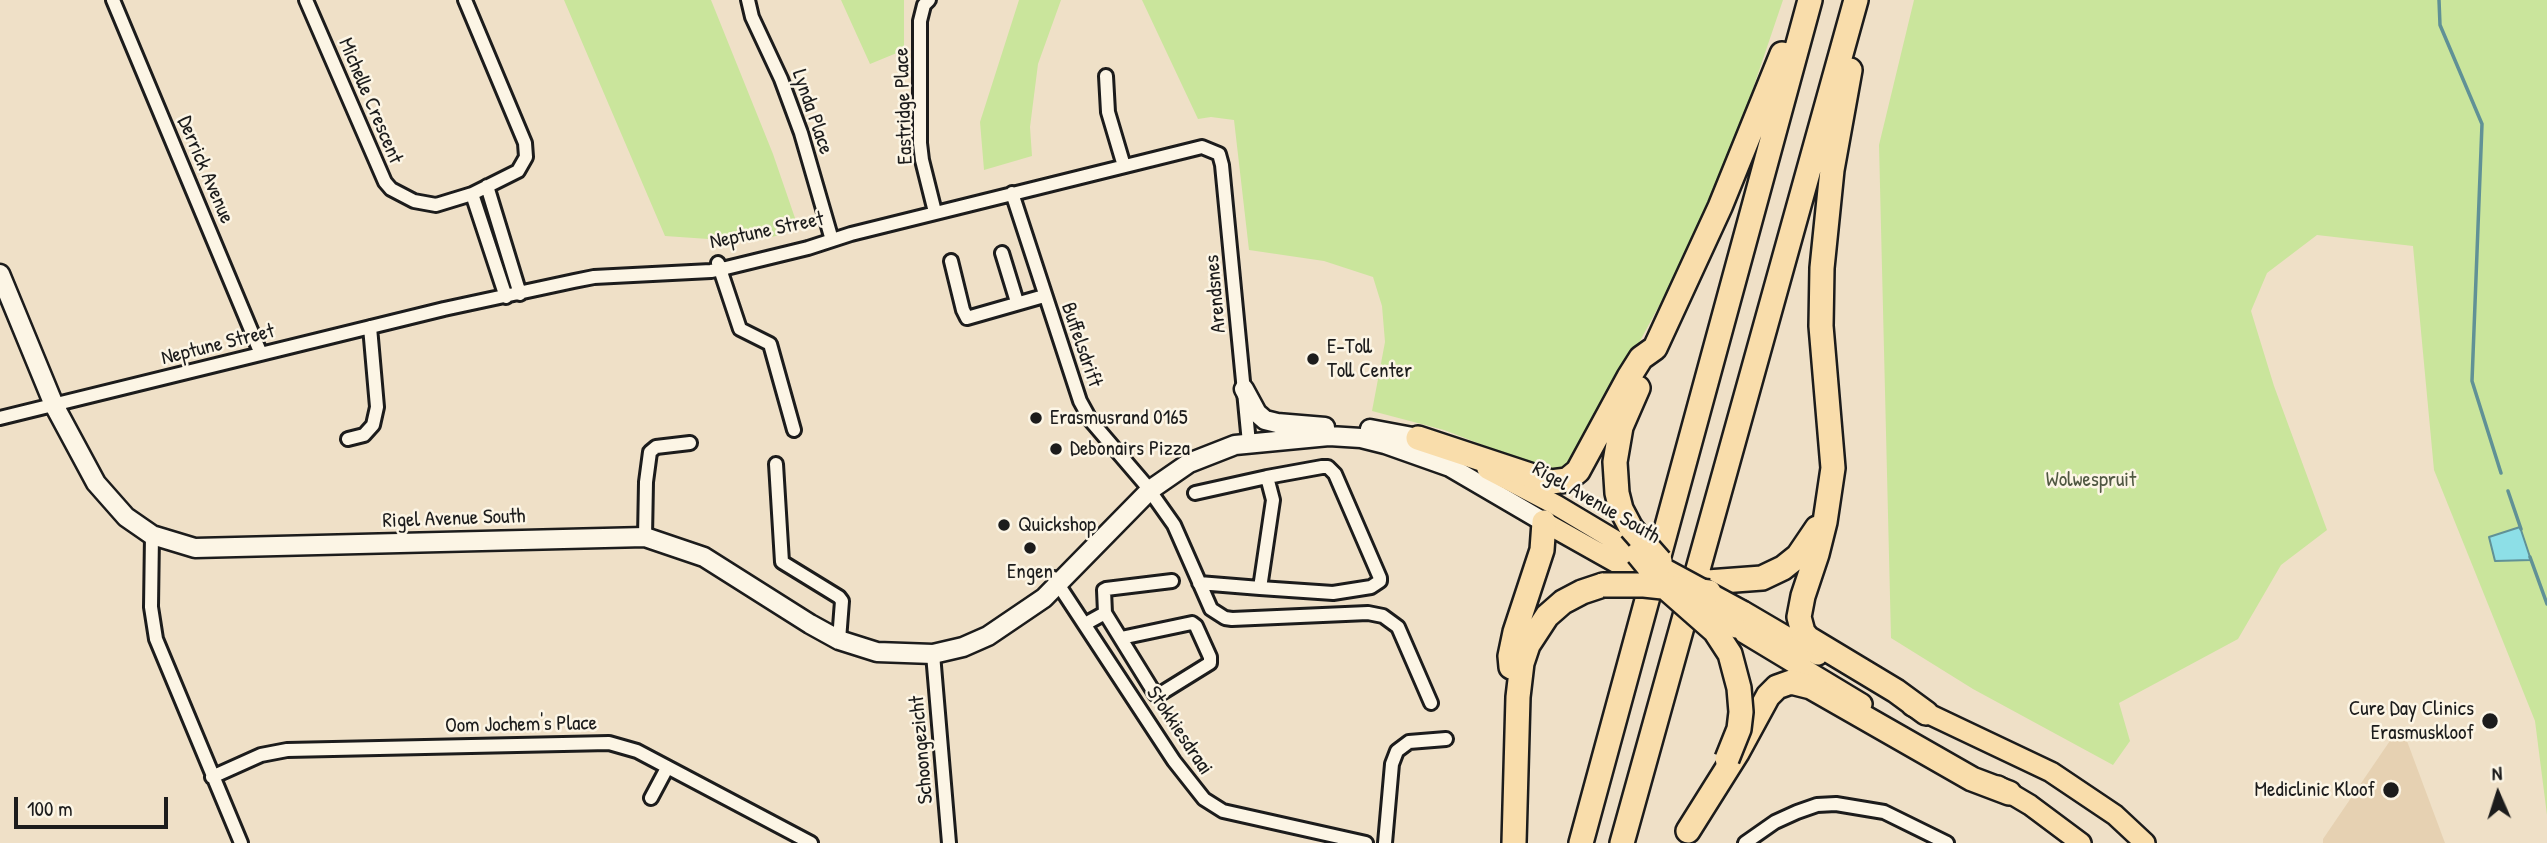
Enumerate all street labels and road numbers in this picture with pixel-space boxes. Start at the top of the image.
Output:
street label: Michelle Crescent [332,34,408,168]
street label: Eastridge Place [889,47,919,165]
street label: Lynda Place [786,66,838,158]
street label: Derrick Avenue [171,113,239,227]
street label: Neptune Street [708,207,826,255]
street label: Arendsnes [1200,254,1232,334]
street label: Buffelsdrift [1055,299,1107,391]
street label: Neptune Street [159,319,277,371]
street label: Rigel Avenue South [1528,456,1664,550]
street label: Rigel Avenue South [382,504,526,534]
street label: Stokkiesdraai [1140,682,1218,780]
street label: Schoongezicht [905,695,939,805]
street label: Oom Jochem's Place [445,711,597,739]

